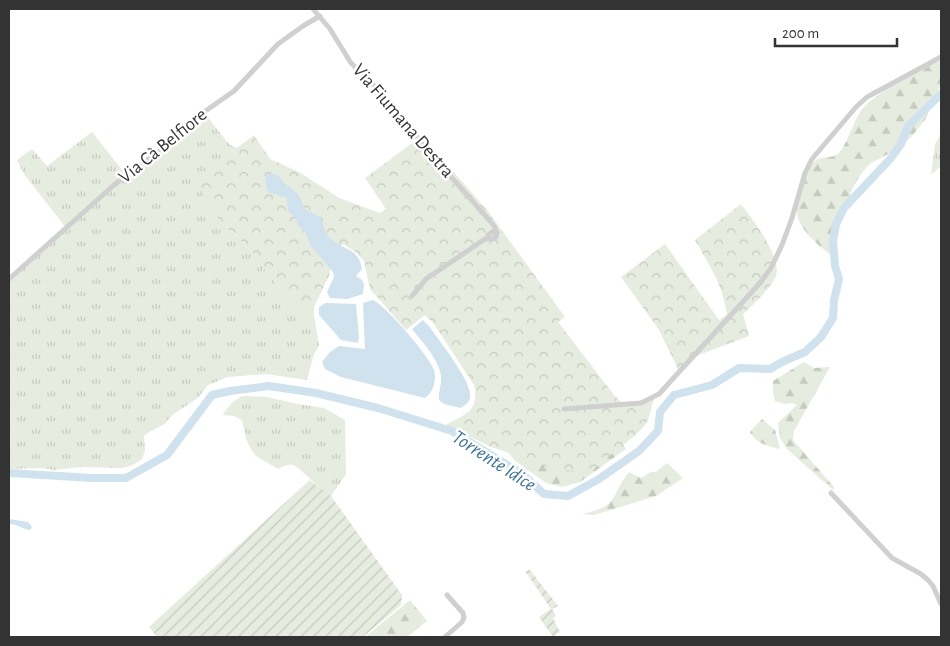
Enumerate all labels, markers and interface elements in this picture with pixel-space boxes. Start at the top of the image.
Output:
scale bar [775,15,898,47]
text: 200 m [782,26,819,41]
street label: Via Fiumana Destra [349,60,458,182]
street label: Via Cà Belfiore [115,105,211,187]
water label: Torrente Idice [449,427,540,496]

